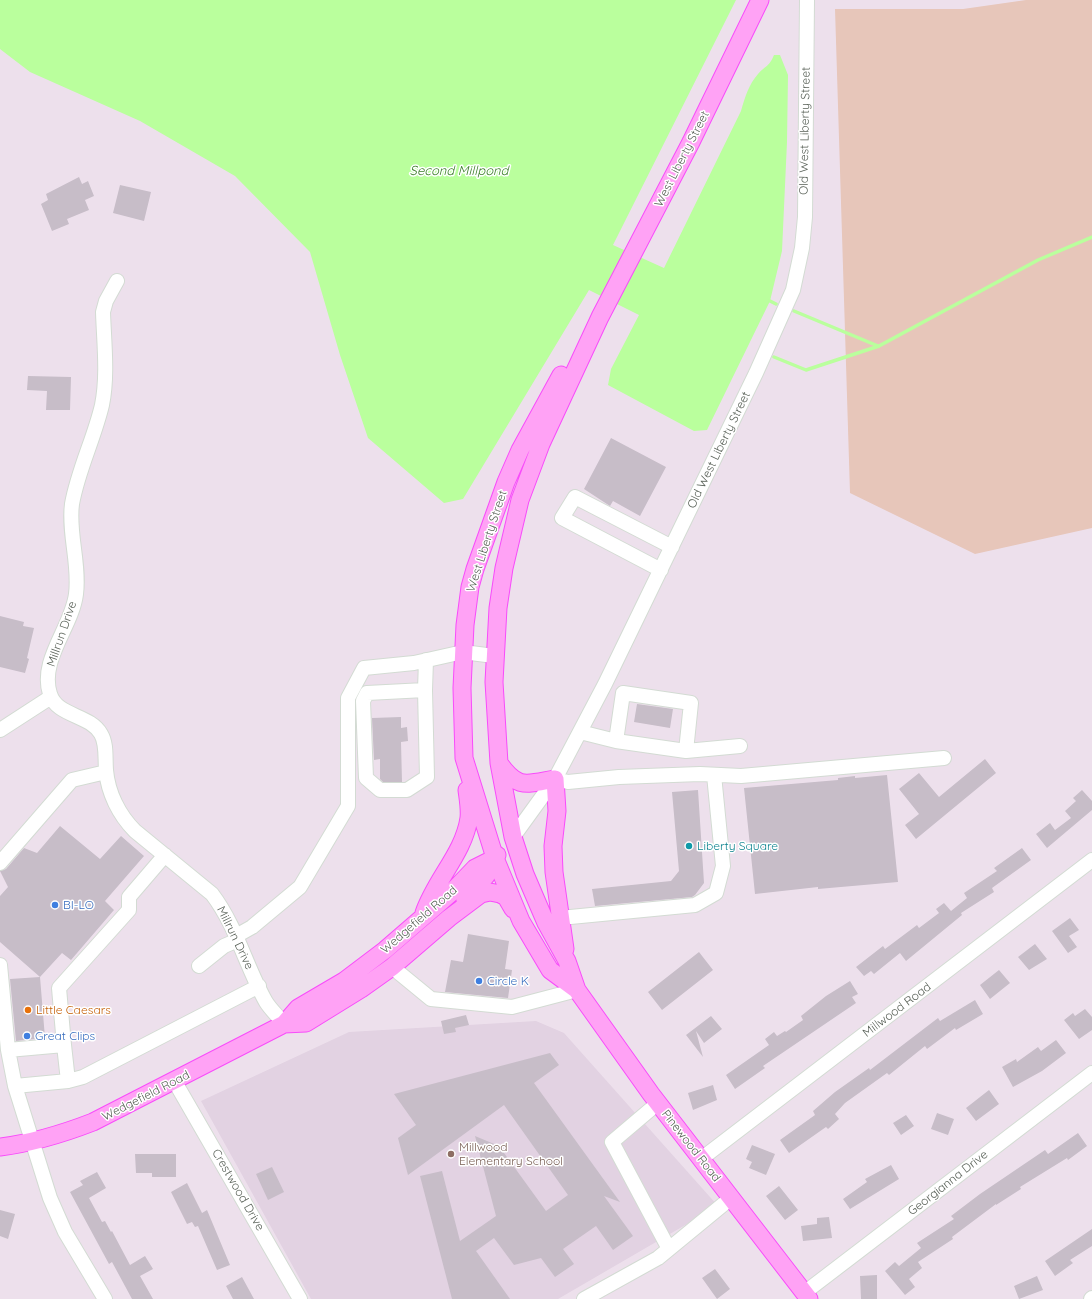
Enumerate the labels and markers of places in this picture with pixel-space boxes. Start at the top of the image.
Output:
place label: Liberty Square [697,839,778,853]
marker: Liberty Square [684,841,694,851]
place label: BI-LO [63,898,94,912]
marker: BI-LO [50,900,60,910]
place label: Circle K [487,974,529,988]
marker: Circle K [474,976,484,986]
place label: Little Caesars [36,1003,111,1017]
marker: Little Caesars [23,1005,33,1015]
place label: Great Clips [35,1029,95,1043]
marker: Great Clips [22,1031,32,1041]
place label: Millwood Elementary School [459,1140,563,1168]
marker: Millwood Elementary School [446,1149,456,1159]

